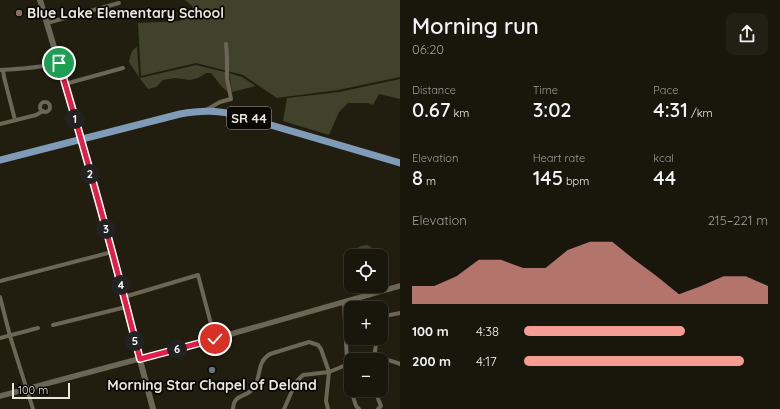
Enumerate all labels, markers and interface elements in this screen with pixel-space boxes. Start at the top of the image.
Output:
place label: Blue Lake Elementary School [27,4,224,22]
marker: Blue Lake Elementary School [14,8,24,18]
text: Morning run [412,12,539,40]
button: share [726,13,768,55]
text: 06:20 [412,41,444,57]
pin [42,46,76,80]
icon: arrive [48,52,70,74]
text: Distance [412,83,456,97]
text: Time [533,83,558,97]
text: Pace [653,83,678,97]
text: 0.67 [412,97,450,122]
text: 3:02 [533,97,572,122]
text: 4:31 [653,97,688,122]
text: km [450,106,469,120]
text: /km [688,106,713,120]
road number: SR 44 [227,107,271,129]
pin: 1 [65,109,85,129]
text: 1 [73,112,77,126]
text: Elevation [412,151,458,165]
text: Heart rate [533,151,585,165]
text: kcal [653,151,674,165]
pin: 2 [80,164,100,184]
text: 8 [412,165,423,190]
text: 145 [533,165,563,190]
text: 44 [653,165,676,190]
text: 2 [87,167,93,181]
text: m [423,174,436,188]
text: bpm [563,174,589,188]
text: Elevation [412,212,467,228]
text: 215–221 m [708,212,768,228]
pin: 3 [96,219,116,239]
text: 3 [103,222,109,236]
map controls [344,249,388,397]
button: locate [344,249,388,293]
pin: 4 [111,275,131,295]
text: 4 [118,278,124,292]
button: + [344,301,388,345]
pin [198,322,232,356]
text: 100 m [412,323,449,339]
text: 4:38 [476,323,499,339]
icon: check [204,328,226,350]
pin: 5 [125,331,145,351]
text: 5 [132,334,138,348]
pin: 6 [167,339,187,359]
text: 6 [174,342,180,356]
button: − [344,353,388,397]
text: 200 m [412,353,451,369]
text: 4:17 [476,353,497,369]
marker: Morning Star Chapel of Deland [207,365,217,375]
place label: Morning Star Chapel of Deland [107,376,317,394]
scale bar [12,381,70,400]
text: 100 m [18,383,48,397]

